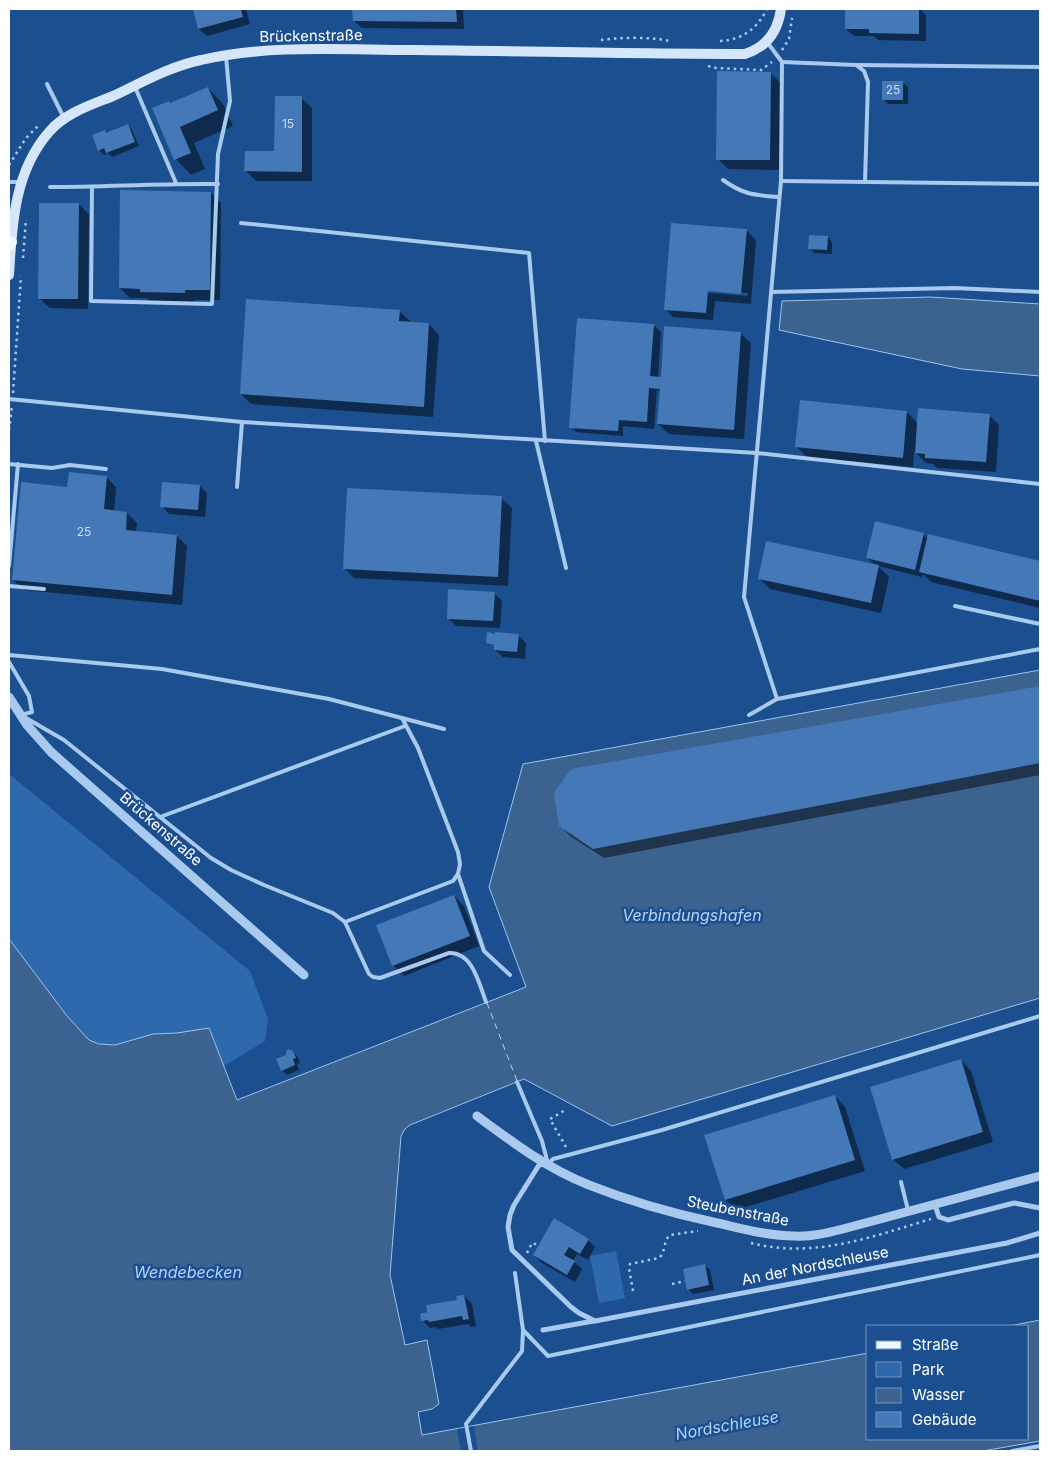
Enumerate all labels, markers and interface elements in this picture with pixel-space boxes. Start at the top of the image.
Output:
street label: Brückenstraße [259,25,363,46]
house number: 25 [886,82,900,97]
house number: 15 [282,116,294,131]
house number: 25 [77,524,91,539]
street label: Brückenstraße [116,788,207,870]
water label: Verbindungshafen [622,905,762,925]
street label: Steubenstraße [685,1191,791,1230]
street label: An der Nordschleuse [740,1242,890,1289]
water label: Wendebecken [134,1262,242,1282]
legend [866,1325,1029,1440]
text: Straße [912,1335,959,1354]
text: Park [912,1360,945,1379]
text: Wasser [912,1385,965,1404]
water label: Nordschleuse [674,1406,780,1444]
text: Gebäude [912,1410,977,1429]

